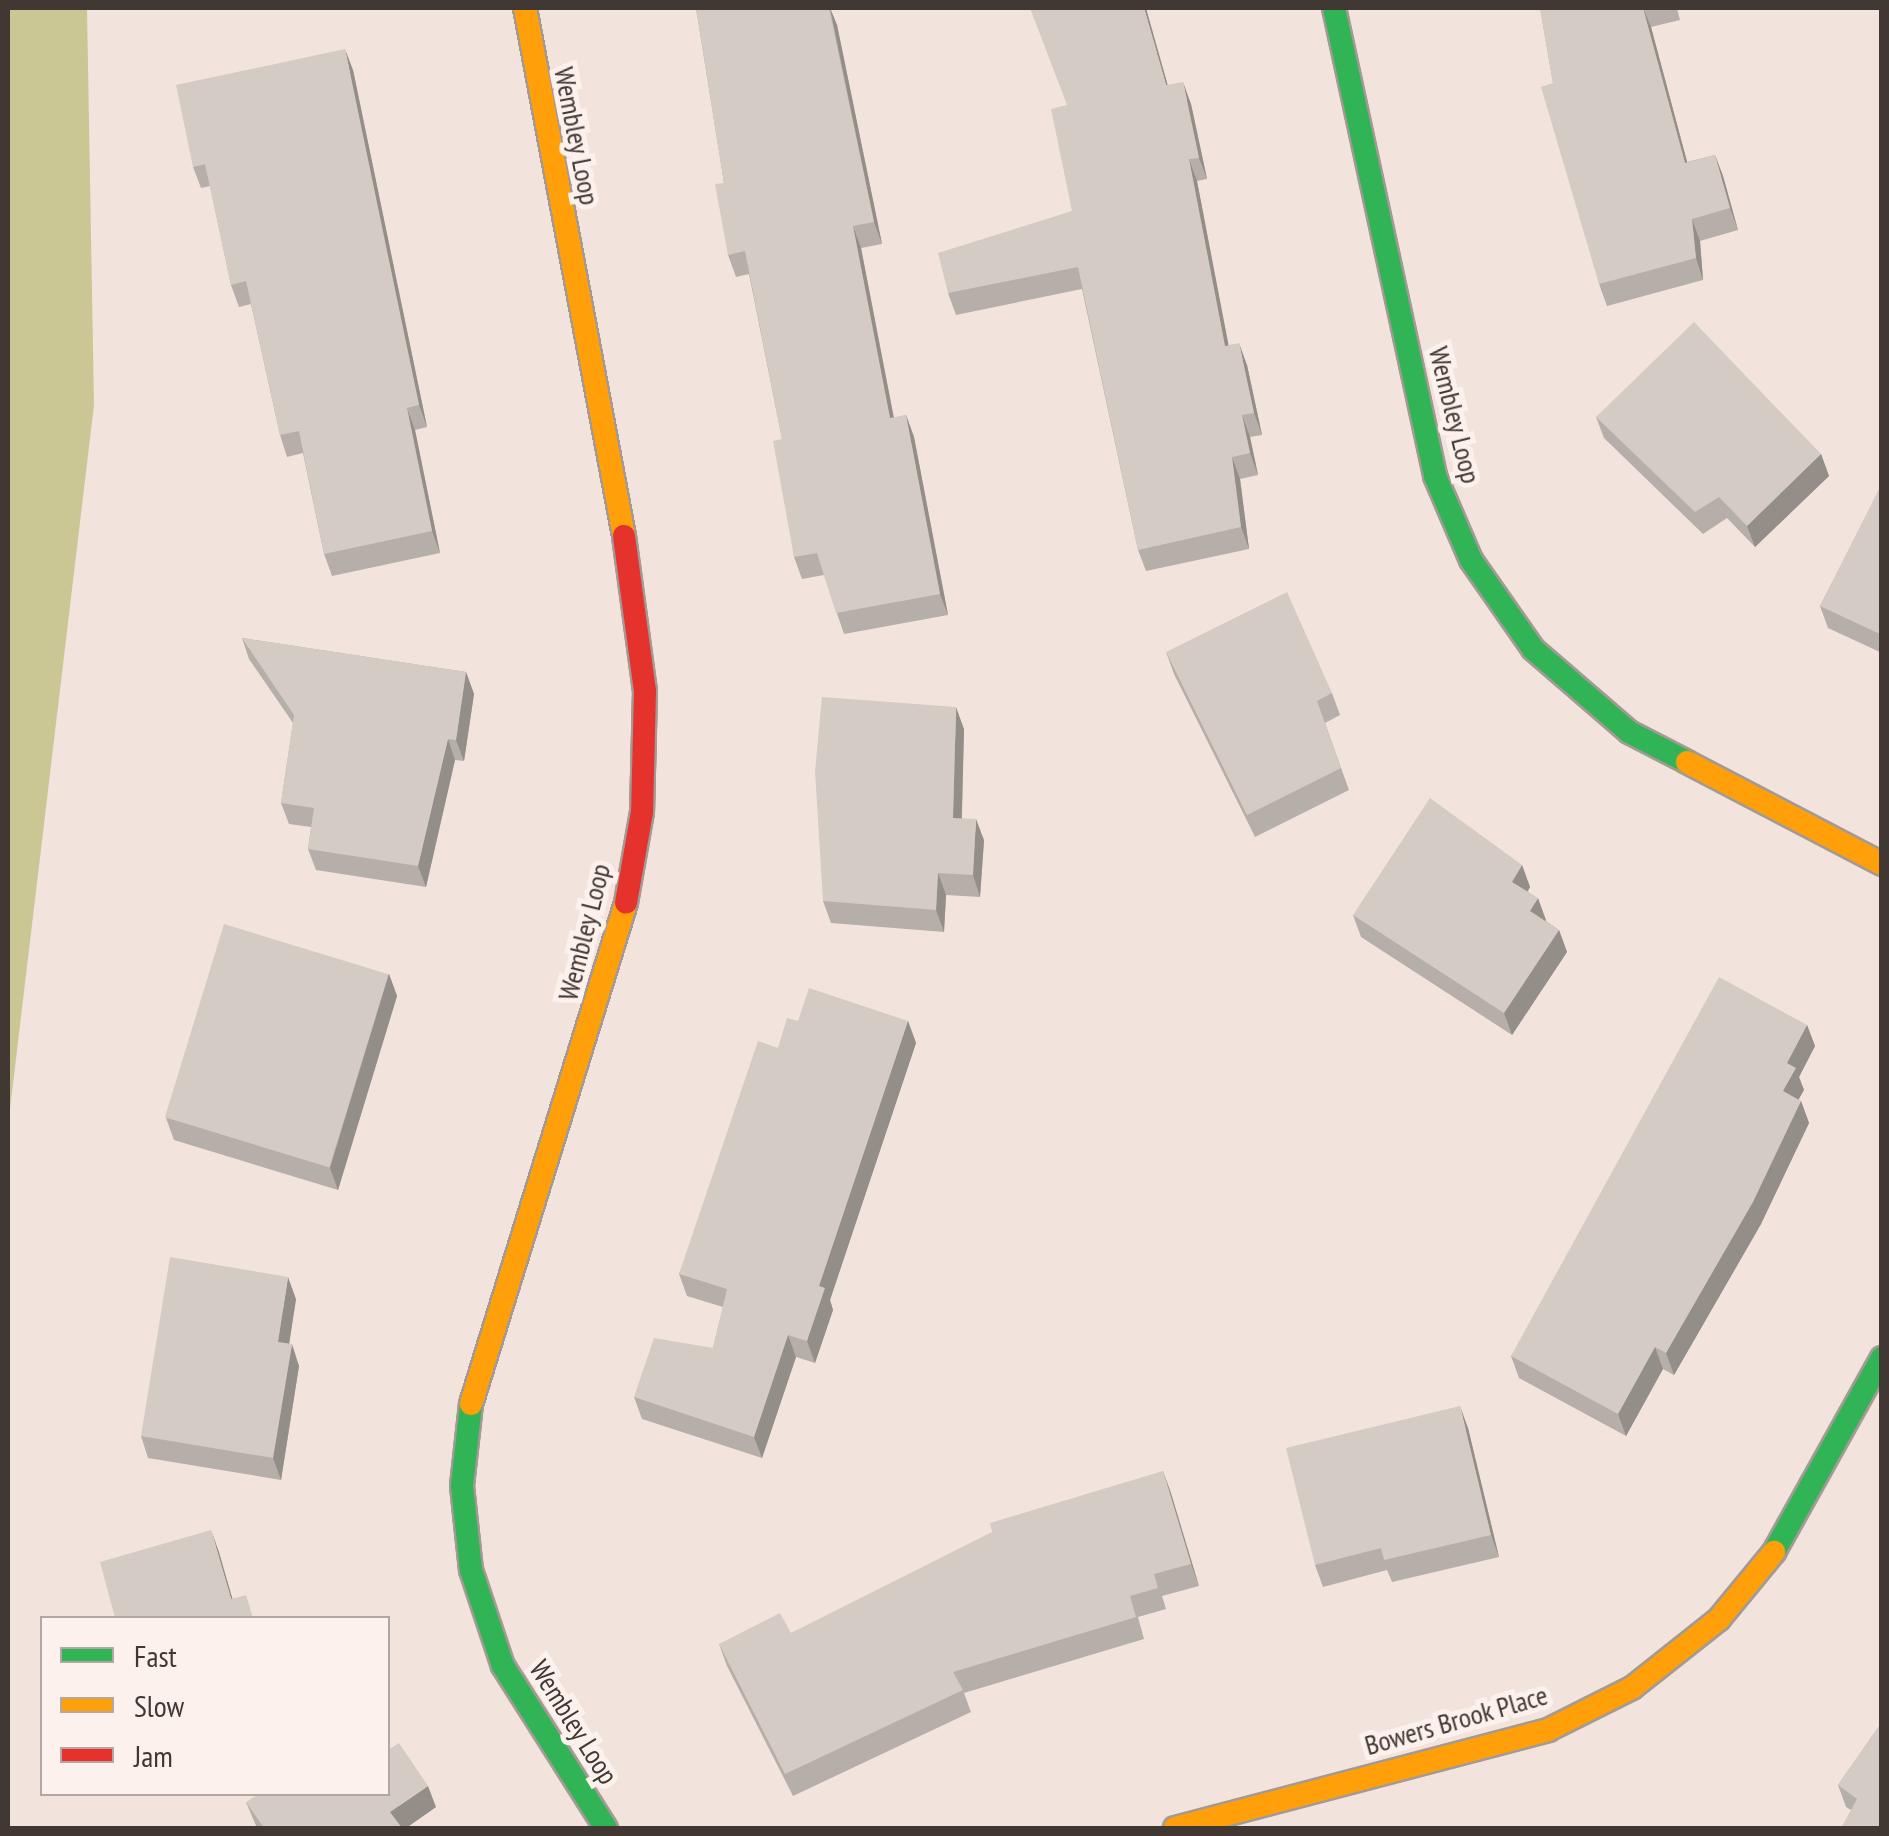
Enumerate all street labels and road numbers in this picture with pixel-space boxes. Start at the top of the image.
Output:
street label: Wembley Loop [547,64,607,208]
street label: Wembley Loop [1422,343,1488,487]
street label: Wembley Loop [551,860,617,1004]
street label: Wembley Loop [523,1653,625,1791]
street label: Bowers Brook Place [1360,1678,1552,1762]

